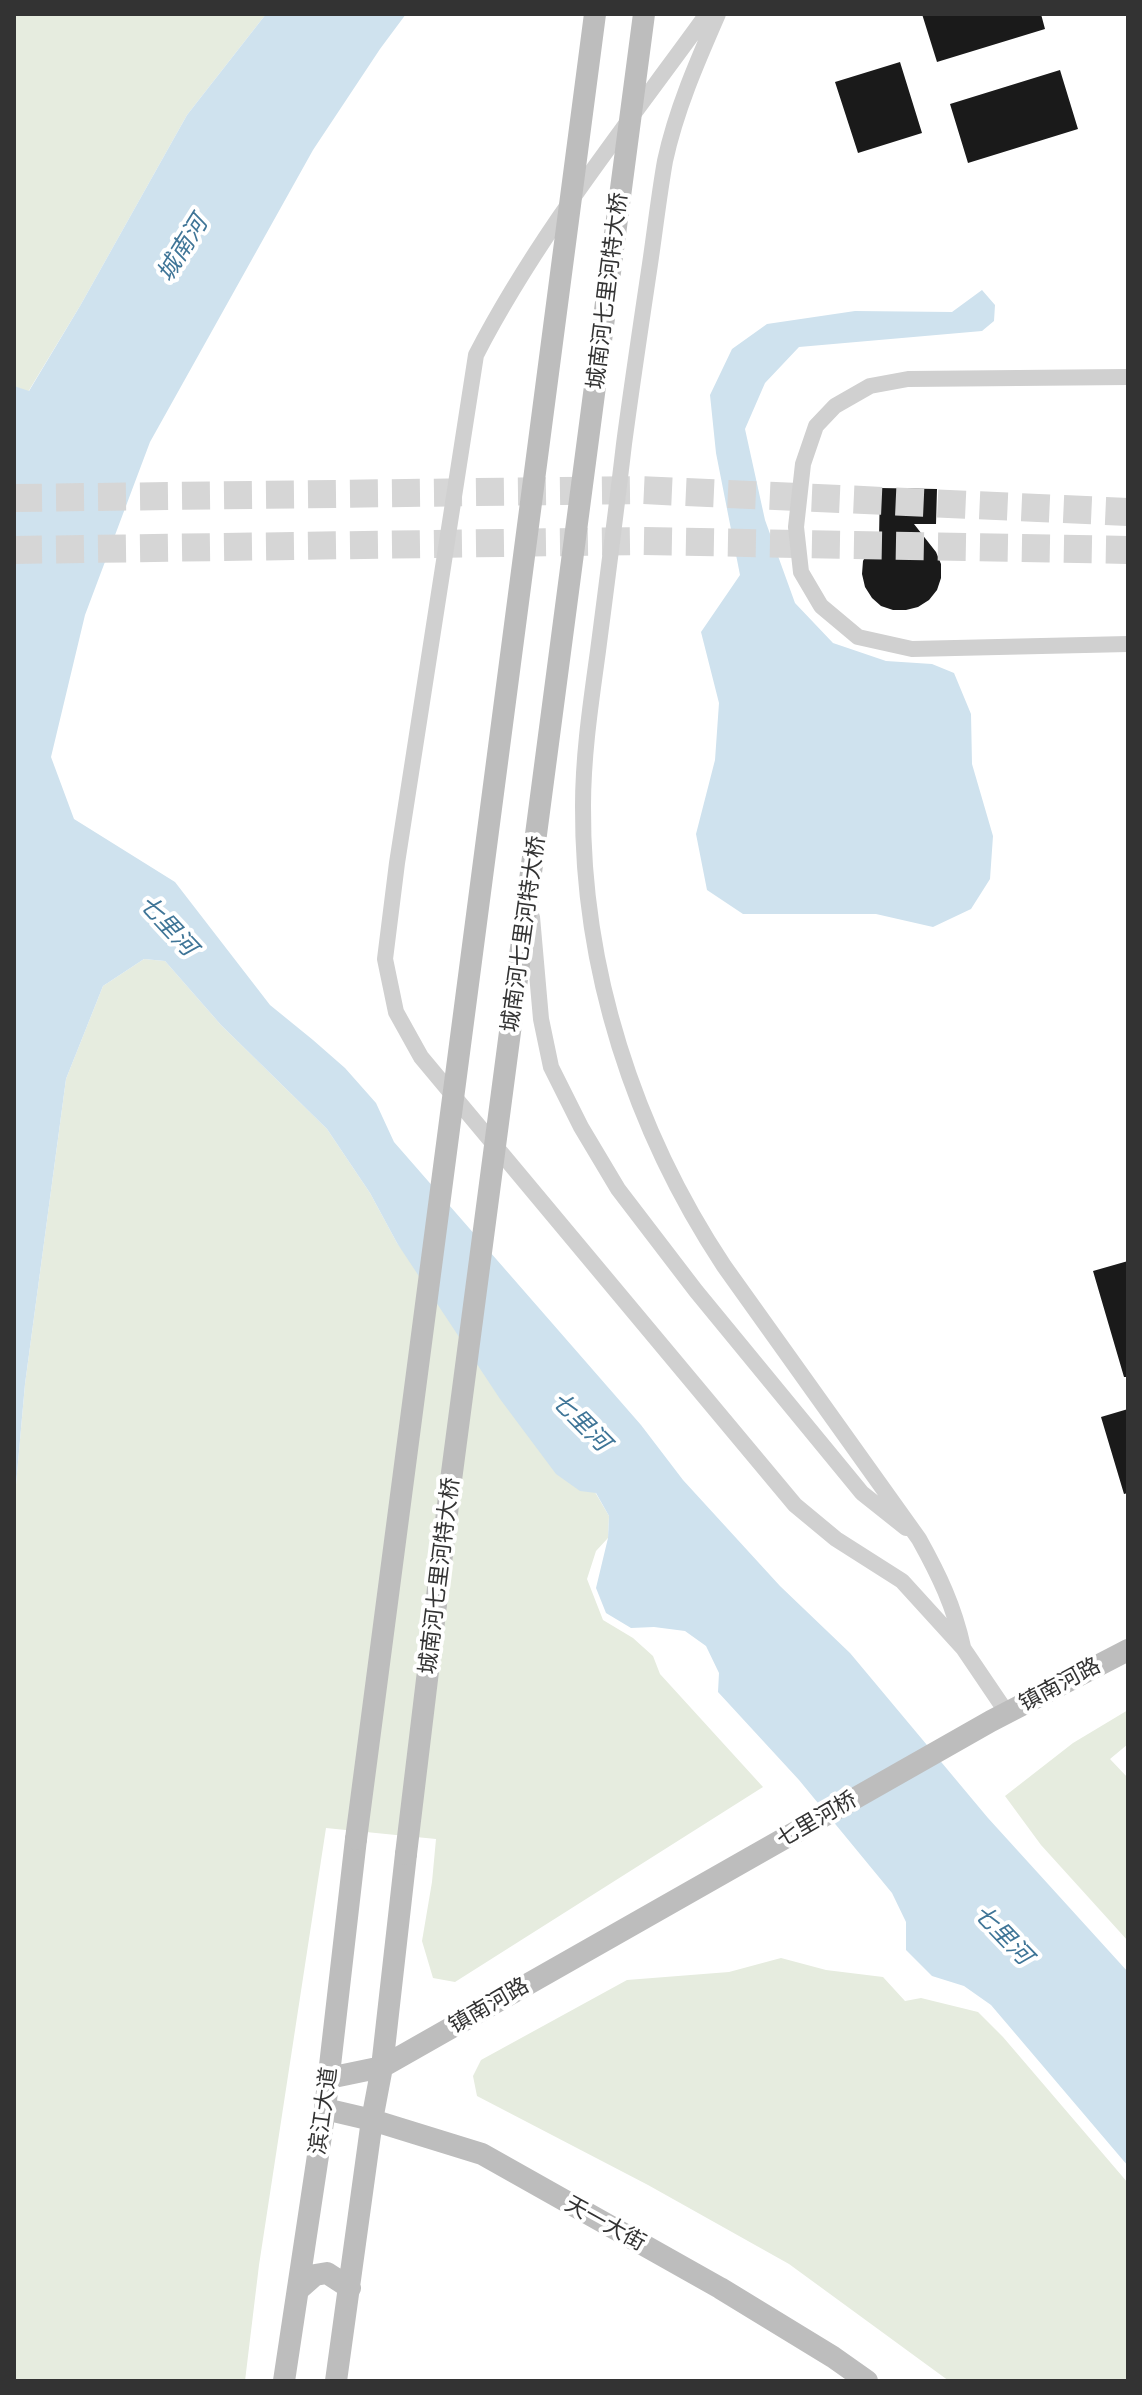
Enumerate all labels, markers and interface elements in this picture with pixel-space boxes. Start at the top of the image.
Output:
street label: 城南河七里河特大桥 [583,191,633,391]
water label: 城南河 [152,211,214,287]
street label: 城南河七里河特大桥 [497,834,551,1034]
water label: 七里河 [132,890,202,962]
water label: 七里河 [544,1386,616,1458]
street label: 城南河七里河特大桥 [415,1476,465,1676]
street label: 镇南河路 [1015,1653,1105,1717]
street label: 七里河桥 [772,1787,862,1853]
water label: 七里河 [967,1899,1037,1971]
street label: 镇南河路 [444,1973,534,2039]
street label: 滨江大道 [305,2066,343,2156]
street label: 天一大街 [560,2191,650,2257]

